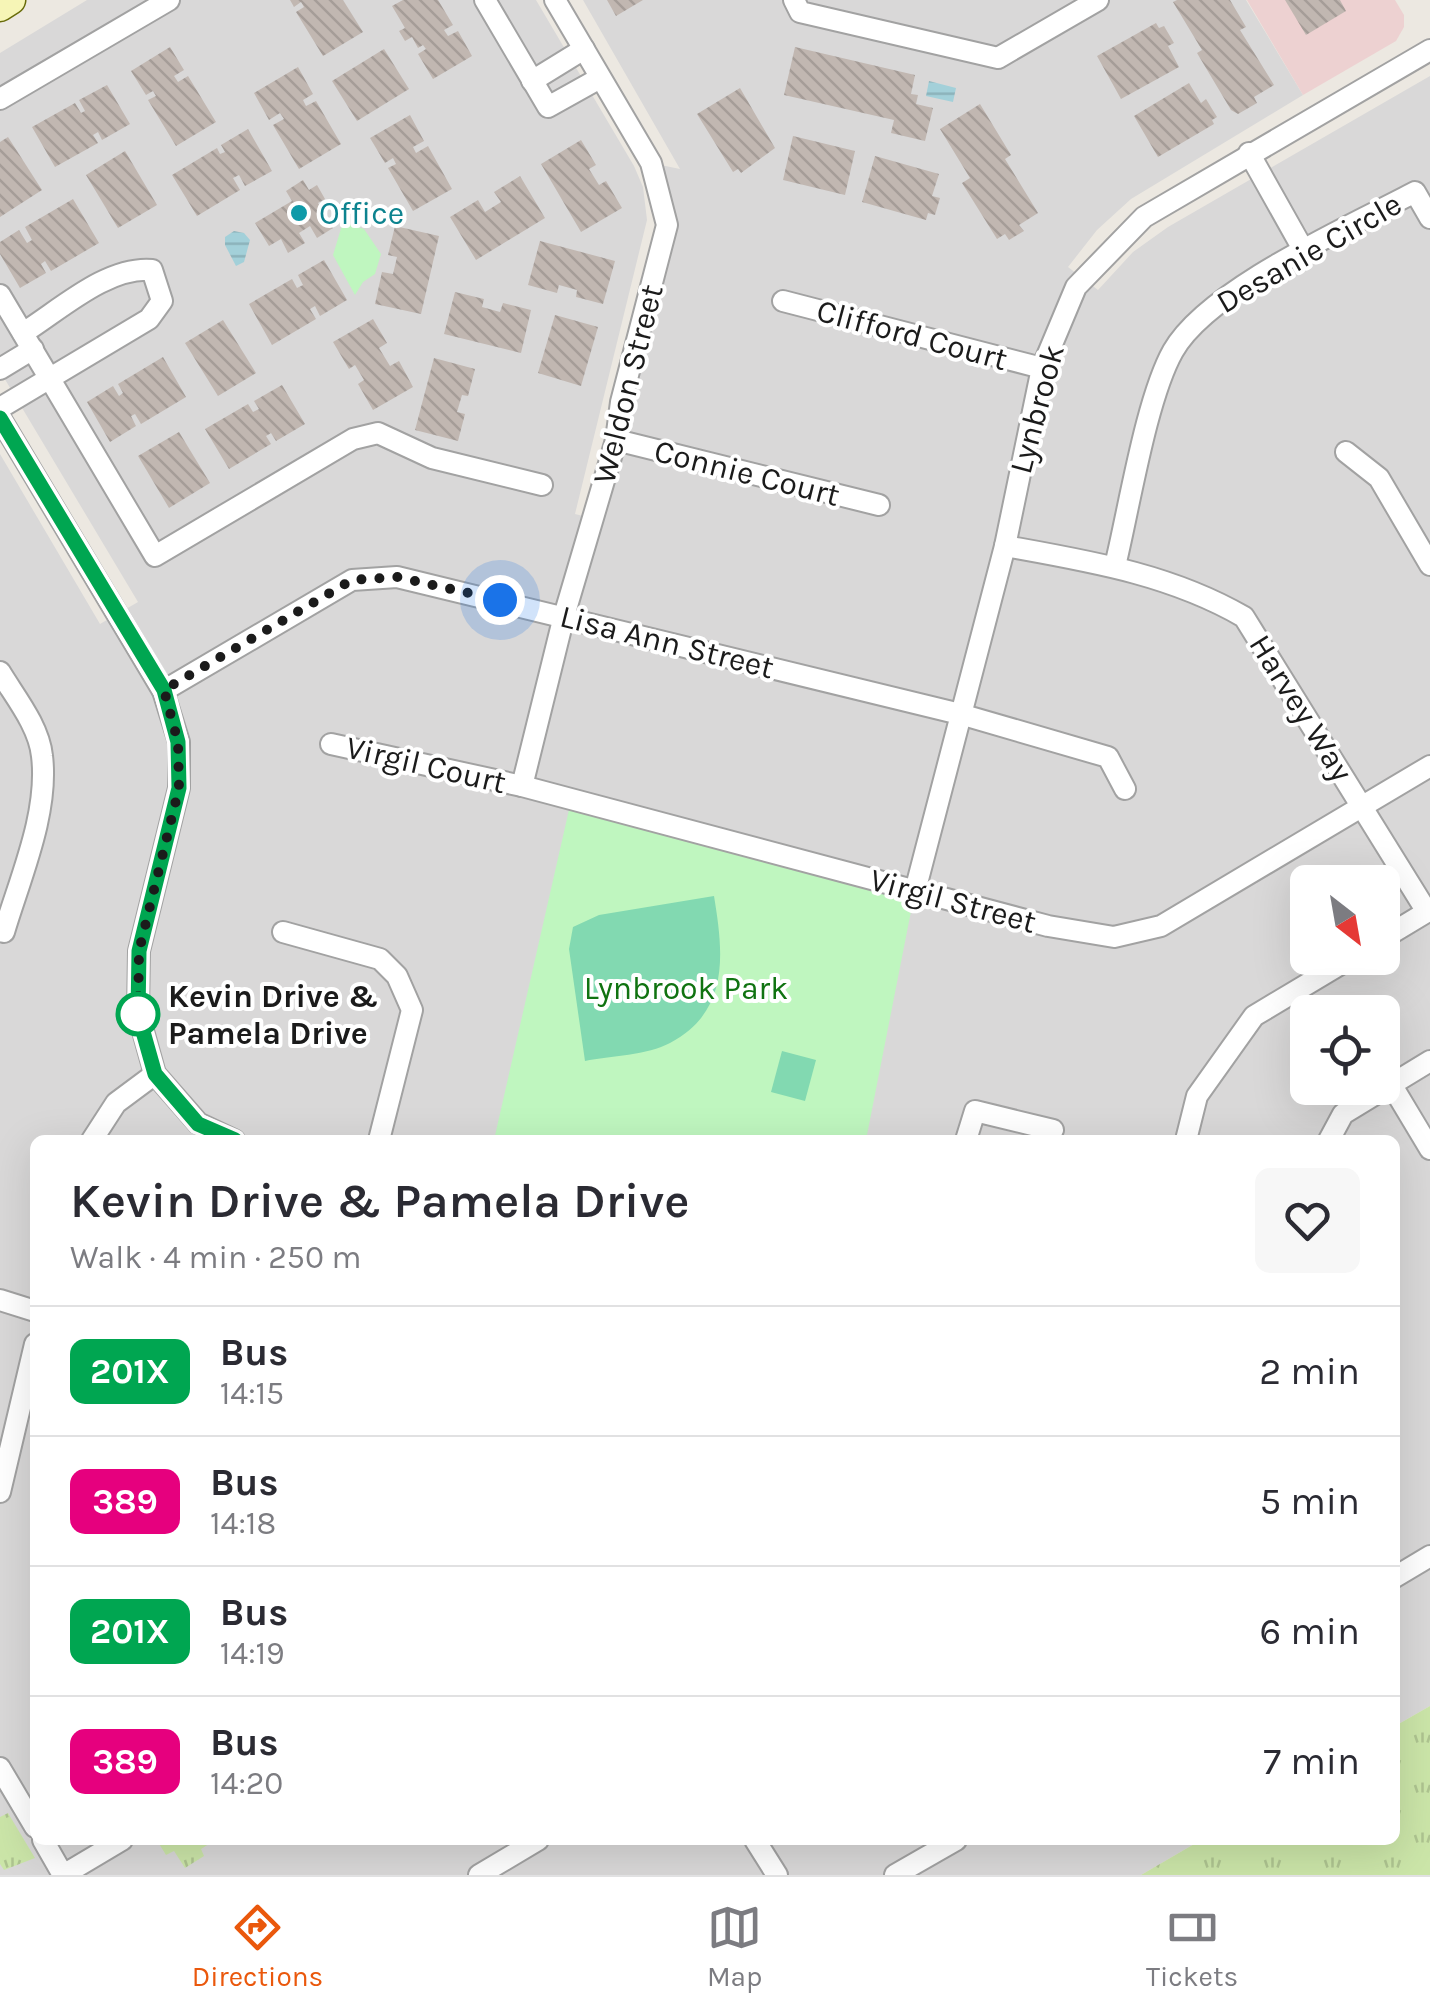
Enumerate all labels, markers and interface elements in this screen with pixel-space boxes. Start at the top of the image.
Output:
street label: Desanie Circle [1210,185,1408,321]
place label: Office [319,195,404,232]
marker: Office [288,202,310,224]
street label: Weldon Street [585,280,671,488]
street label: Clifford Court [813,292,1011,378]
street label: Lynbrook [1002,341,1072,477]
street label: Connie Court [651,432,843,514]
your location [475,575,525,625]
street label: Lisa Ann Street [556,598,778,686]
street label: Harvey Way [1241,628,1361,788]
street label: Virgil Court [343,729,509,801]
street label: Virgil Street [866,861,1040,941]
north arrow [1290,865,1400,975]
map controls [1290,865,1400,1105]
park label: Lynbrook Park [584,970,788,1007]
place label: Kevin Drive & Pamela Drive [168,978,379,1052]
marker: Kevin Drive & Pamela Drive [117,993,159,1035]
button: locate [1290,995,1400,1105]
button: heart [1255,1168,1360,1273]
text: Kevin Drive & Pamela Drive [70,1173,689,1229]
text: Walk · 4 min · 250 m [70,1239,361,1276]
text: Bus [220,1330,288,1375]
text: 2 min [1259,1349,1360,1394]
text: 201X [90,1351,170,1392]
text: 14:15 [220,1375,284,1412]
text: Bus [210,1460,279,1505]
text: 5 min [1260,1479,1360,1524]
text: 389 [92,1481,158,1522]
text: 14:18 [210,1505,276,1542]
text: Bus [220,1590,288,1635]
text: 6 min [1259,1609,1360,1654]
text: 201X [90,1611,170,1652]
text: 14:19 [220,1635,285,1672]
text: Bus [210,1720,279,1765]
text: 7 min [1263,1739,1360,1784]
text: 389 [92,1741,158,1782]
text: 14:20 [210,1765,283,1802]
tab: Directions [192,1900,323,1993]
tab: Map [707,1900,762,1993]
tab: Tickets [1146,1900,1238,1993]

